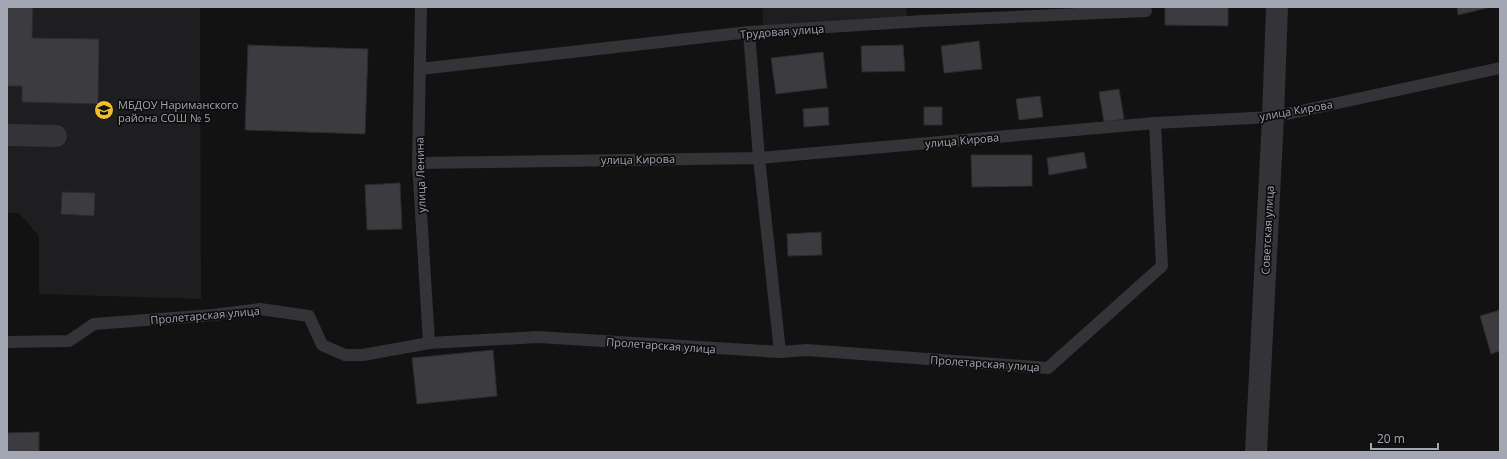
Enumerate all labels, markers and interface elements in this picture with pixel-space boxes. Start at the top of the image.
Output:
street label: Трудовая улица [739,21,825,41]
street label: улица Кирова [1258,96,1334,124]
place label: МБДОУ Нариманского района СОШ № 5 [118,97,239,125]
school or university icon: МБДОУ Нариманского района СОШ № 5 [93,99,115,121]
street label: улица Кирова [924,129,1000,151]
street label: улица Ленина [411,137,429,213]
street label: улица Кирова [601,151,675,167]
street label: Советская улица [1257,185,1277,275]
street label: Пролетарская улица [150,303,260,327]
street label: Пролетарская улица [606,334,716,356]
street label: Пролетарская улица [930,352,1040,374]
scale bar [1371,425,1438,451]
text: 20 m [1377,430,1405,447]

